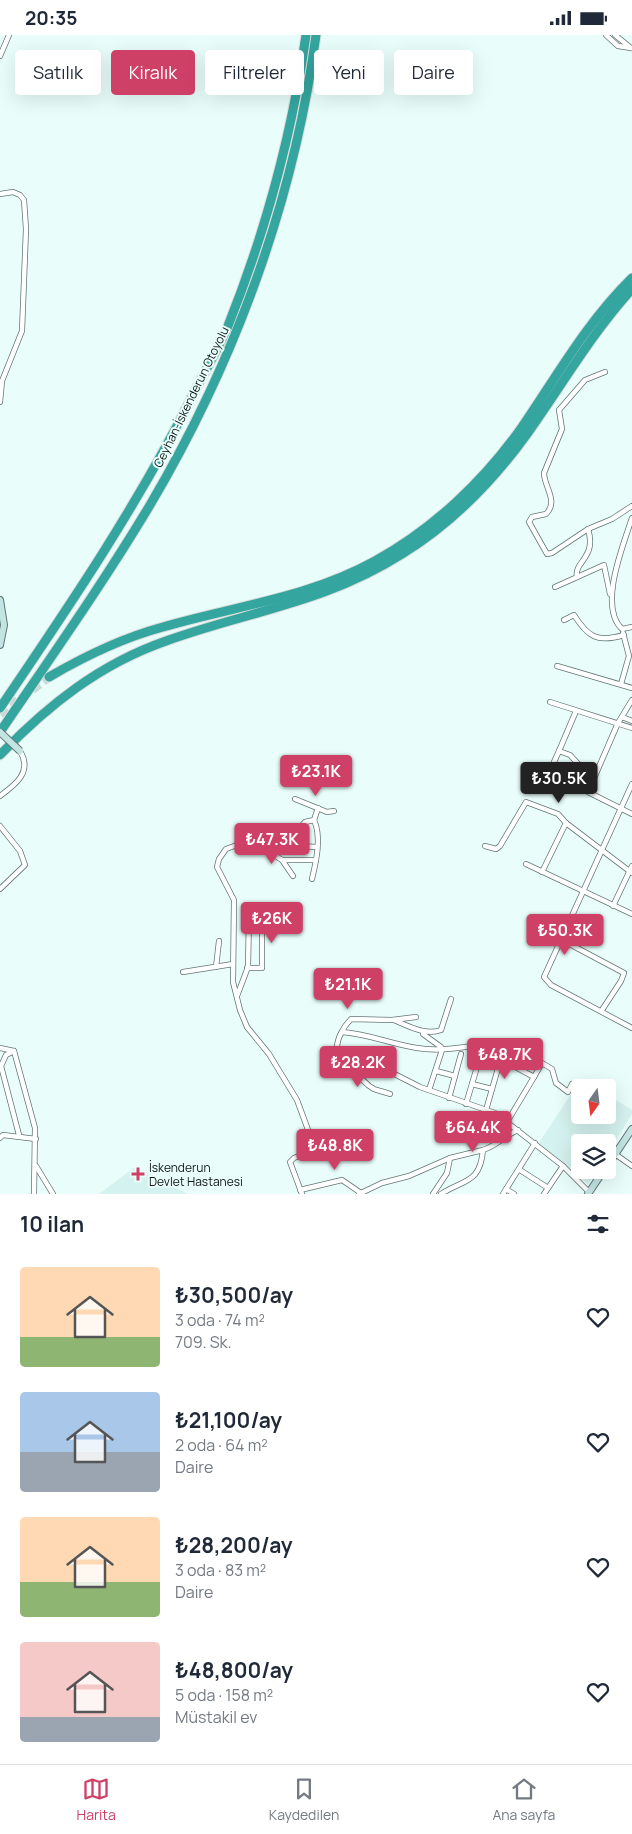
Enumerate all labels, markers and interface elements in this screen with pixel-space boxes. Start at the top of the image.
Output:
text: 20:35 [25,5,78,31]
chip: Satılık [15,50,101,95]
chip: Kiralık [111,50,195,95]
chip: Filtreler [205,50,304,95]
chip: Yeni [314,50,384,95]
chip: Daire [394,50,473,95]
street label: Ceyhan-İskenderun Otoyolu [149,324,233,470]
pin: ₺23.1K [275,755,357,797]
text: ₺23.1K [291,760,341,782]
pin: ₺30.5K [518,761,600,804]
text: ₺30.5K [532,767,586,789]
pin: ₺47.3K [231,823,313,865]
text: ₺47.3K [245,828,299,850]
pin: ₺26K [242,901,302,944]
text: ₺26K [252,907,292,929]
pin: ₺50.3K [524,913,606,956]
text: ₺50.3K [538,919,592,941]
pin: ₺21.1K [307,967,389,1010]
text: ₺21.1K [325,973,371,995]
pin: ₺48.7K [464,1037,546,1080]
text: ₺48.7K [478,1043,532,1065]
pin: ₺28.2K [317,1045,399,1088]
text: ₺28.2K [331,1051,385,1073]
north arrow [571,1079,616,1124]
map controls [571,1079,616,1179]
pin: ₺64.4K [432,1111,514,1153]
text: ₺64.4K [446,1116,500,1138]
pin: ₺48.8K [294,1129,376,1171]
text: ₺48.8K [307,1134,363,1156]
button: layers [571,1134,616,1179]
place label: İskenderun Devlet Hastanesi [149,1159,243,1190]
marker: İskenderun Devlet Hastanesi [131,1167,145,1181]
text: 10 ilan [20,1210,84,1238]
icon: filters [584,1210,612,1238]
text: ₺30,500/ay [175,1281,293,1309]
icon: home [60,1287,120,1347]
icon: heart [584,1303,612,1331]
text: 3 oda · 74 m² [175,1309,265,1331]
text: 709. Sk. [175,1331,232,1353]
text: ₺21,100/ay [175,1406,282,1434]
icon: home [60,1412,120,1472]
icon: heart [584,1428,612,1456]
text: 2 oda · 64 m² [175,1434,268,1456]
text: Daire [175,1456,213,1478]
text: ₺28,200/ay [175,1531,292,1559]
icon: home [60,1537,120,1597]
icon: heart [584,1553,612,1581]
text: 3 oda · 83 m² [175,1559,266,1581]
text: Daire [175,1581,213,1603]
text: ₺48,800/ay [175,1656,293,1684]
icon: home [60,1662,120,1722]
icon: heart [584,1678,612,1706]
text: 5 oda · 158 m² [175,1684,273,1706]
text: Müstakil ev [175,1706,257,1728]
tab: Harita [77,1775,116,1824]
tab: Kaydedilen [269,1775,339,1824]
tab: Ana sayfa [492,1775,555,1824]

